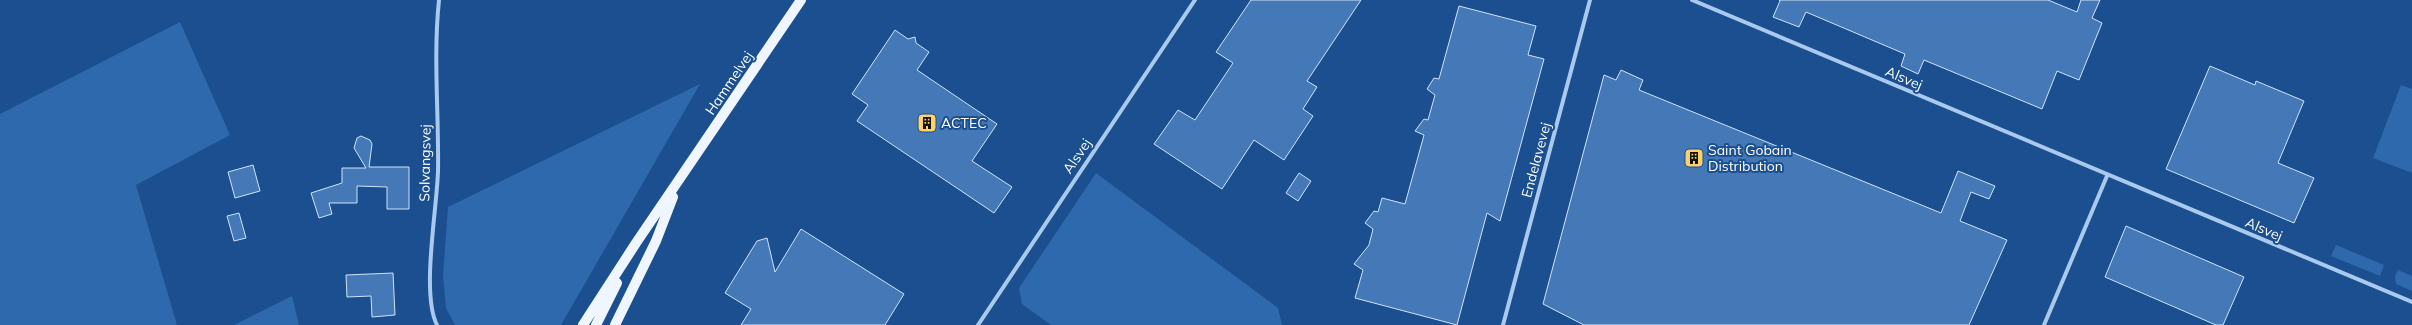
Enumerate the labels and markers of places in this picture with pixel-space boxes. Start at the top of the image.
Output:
building icon: ACTEC [916,112,938,134]
place label: ACTEC [941,114,987,132]
place label: Saint Gobain Distribution [1708,141,1792,175]
building icon: Saint Gobain Distribution [1683,147,1705,169]

